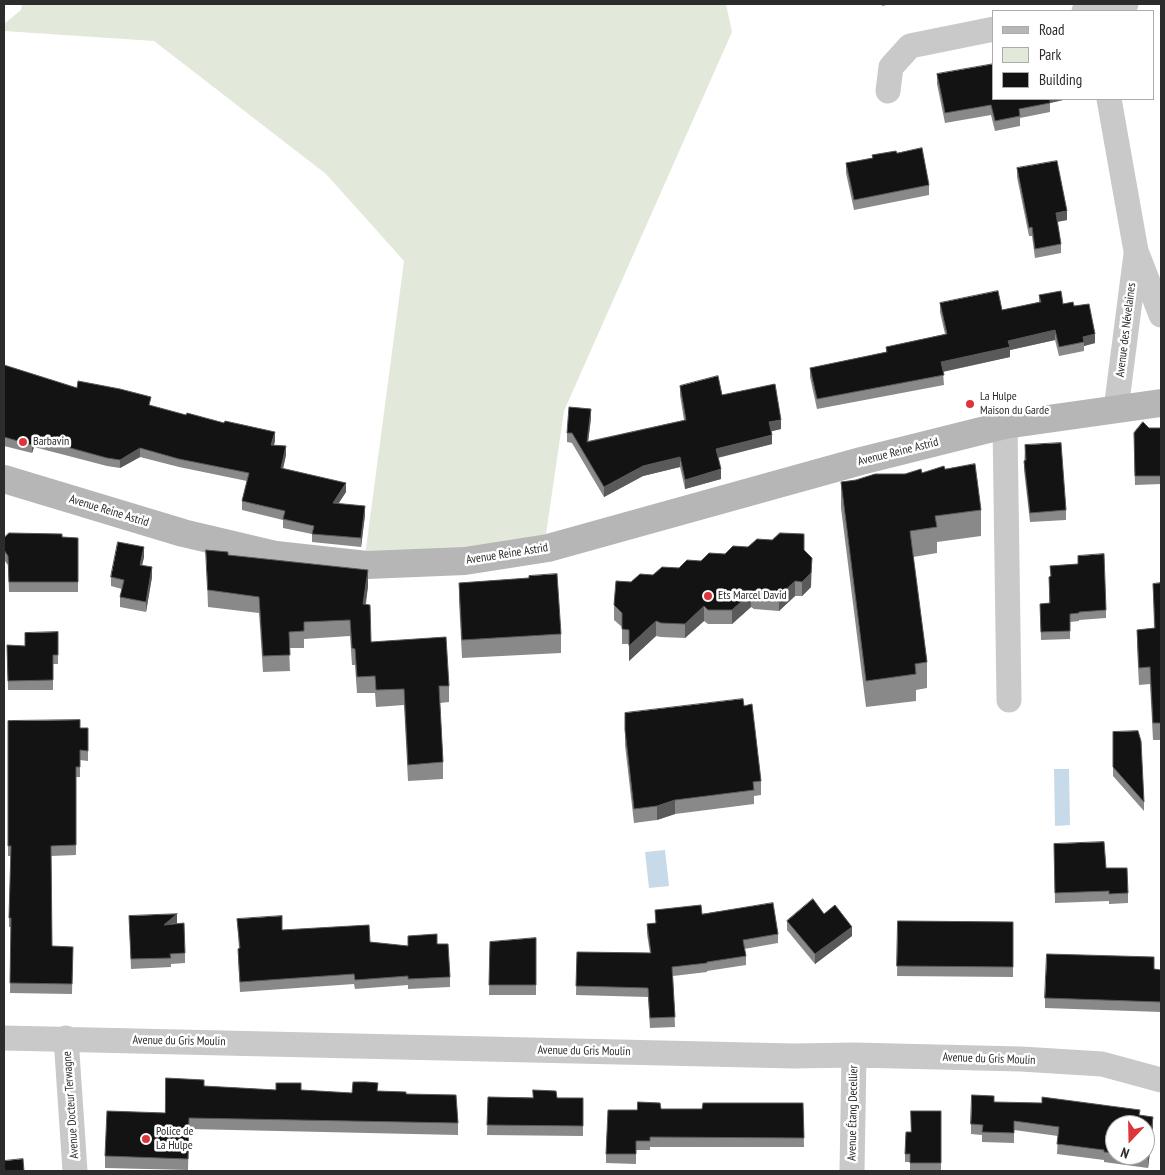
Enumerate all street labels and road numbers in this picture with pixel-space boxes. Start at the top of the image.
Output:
street label: Avenue des Névelaines [1113,282,1139,378]
street label: Avenue Reine Astrid [856,435,940,469]
street label: Avenue Reine Astrid [67,492,151,530]
street label: Avenue Reine Astrid [465,540,549,568]
street label: Avenue du Gris Moulin [132,1033,226,1049]
street label: Avenue du Gris Moulin [537,1043,631,1059]
street label: Avenue du Gris Moulin [942,1050,1036,1068]
street label: Avenue Docteur Terwagne [60,1051,82,1159]
street label: Avenue Étang Decellier [845,1065,861,1161]

